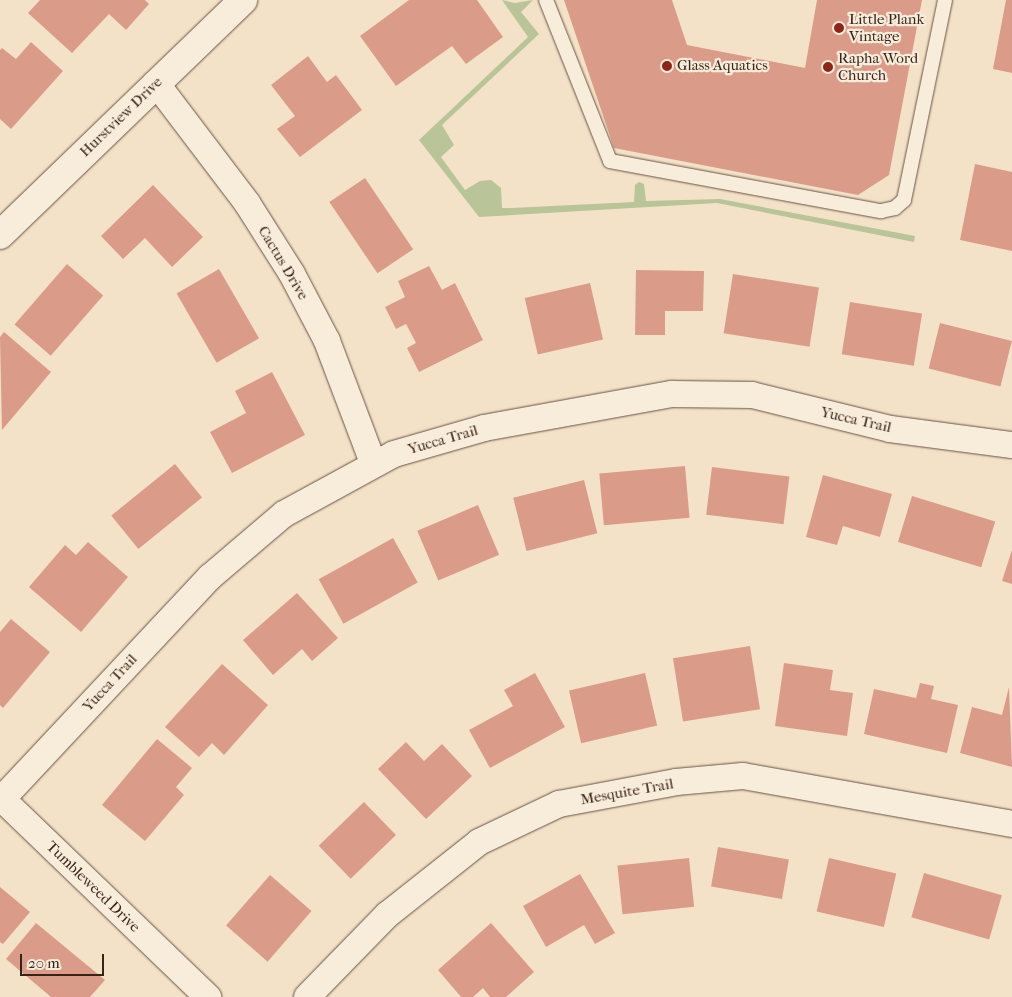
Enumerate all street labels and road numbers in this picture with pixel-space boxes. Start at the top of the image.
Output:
street label: Hurstview Drive [76,73,166,161]
street label: Cactus Drive [254,223,312,303]
street label: Yucca Trail [819,403,893,437]
street label: Yucca Trail [406,421,480,459]
street label: Yucca Trail [79,651,141,715]
street label: Mesquite Trail [579,775,675,809]
street label: Tumbleweed Drive [42,838,144,936]

